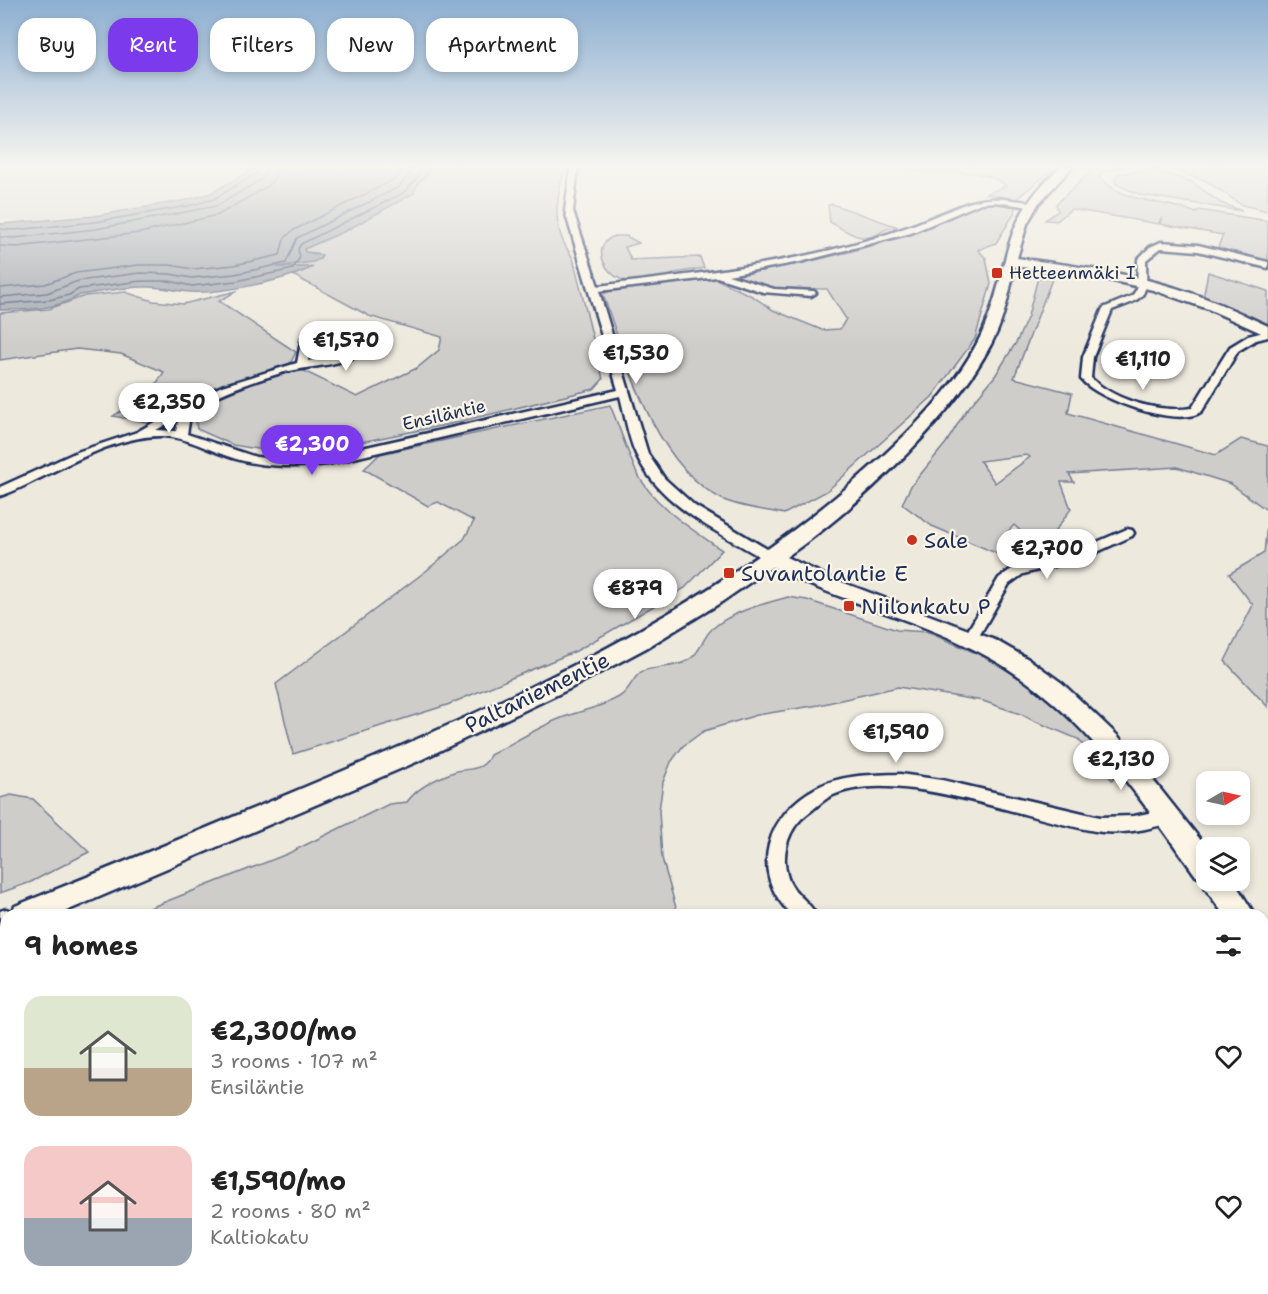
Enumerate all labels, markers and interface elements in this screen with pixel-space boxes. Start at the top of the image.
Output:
chip: Buy [18,18,96,72]
chip: Rent [108,18,198,72]
chip: Filters [210,18,315,72]
chip: New [327,18,414,72]
chip: Apartment [426,18,578,72]
place label: Hetteenmäki I [1009,261,1136,285]
marker: Hetteenmäki I [990,266,1004,280]
pin: €1,570 [297,321,395,372]
text: €1,570 [313,327,380,353]
pin: €1,530 [587,334,685,385]
text: €1,530 [602,340,670,366]
pin: €1,110 [1094,340,1192,391]
text: €1,110 [1115,346,1171,372]
pin: €2,350 [120,383,218,434]
text: €2,350 [132,389,206,415]
street label: Ensiläntie [400,394,488,436]
pin: €2,300 [263,425,361,476]
text: €2,300 [275,431,349,457]
place label: Sale [924,526,968,555]
pin: €2,700 [998,529,1096,580]
marker: Sale [905,533,919,547]
text: €2,700 [1010,535,1084,561]
place label: Suvantolantie E [741,559,908,588]
marker: Suvantolantie E [722,566,736,580]
pin: €879 [599,569,671,620]
text: €879 [607,575,663,601]
place label: Niilonkatu P [861,592,991,621]
marker: Niilonkatu P [842,599,856,613]
street label: Paltaniementie [460,645,614,740]
pin: €1,590 [847,713,945,764]
text: €1,590 [863,719,929,745]
pin: €2,130 [1072,740,1170,791]
text: €2,130 [1087,746,1155,772]
north arrow [1196,771,1250,825]
map controls [1196,771,1250,891]
button: layers [1196,837,1250,891]
text: 9 homes [24,928,138,963]
icon: filters [1212,929,1245,962]
text: €2,300/mo [210,1013,357,1048]
icon: home [72,1020,144,1092]
icon: heart [1212,1040,1245,1073]
text: 3 rooms · 107 m² [210,1048,378,1074]
text: Ensiläntie [210,1074,305,1100]
text: €1,590/mo [210,1163,346,1198]
icon: home [72,1170,144,1242]
icon: heart [1212,1190,1245,1223]
text: 2 rooms · 80 m² [210,1198,371,1224]
text: Kaltiokatu [210,1224,309,1250]

